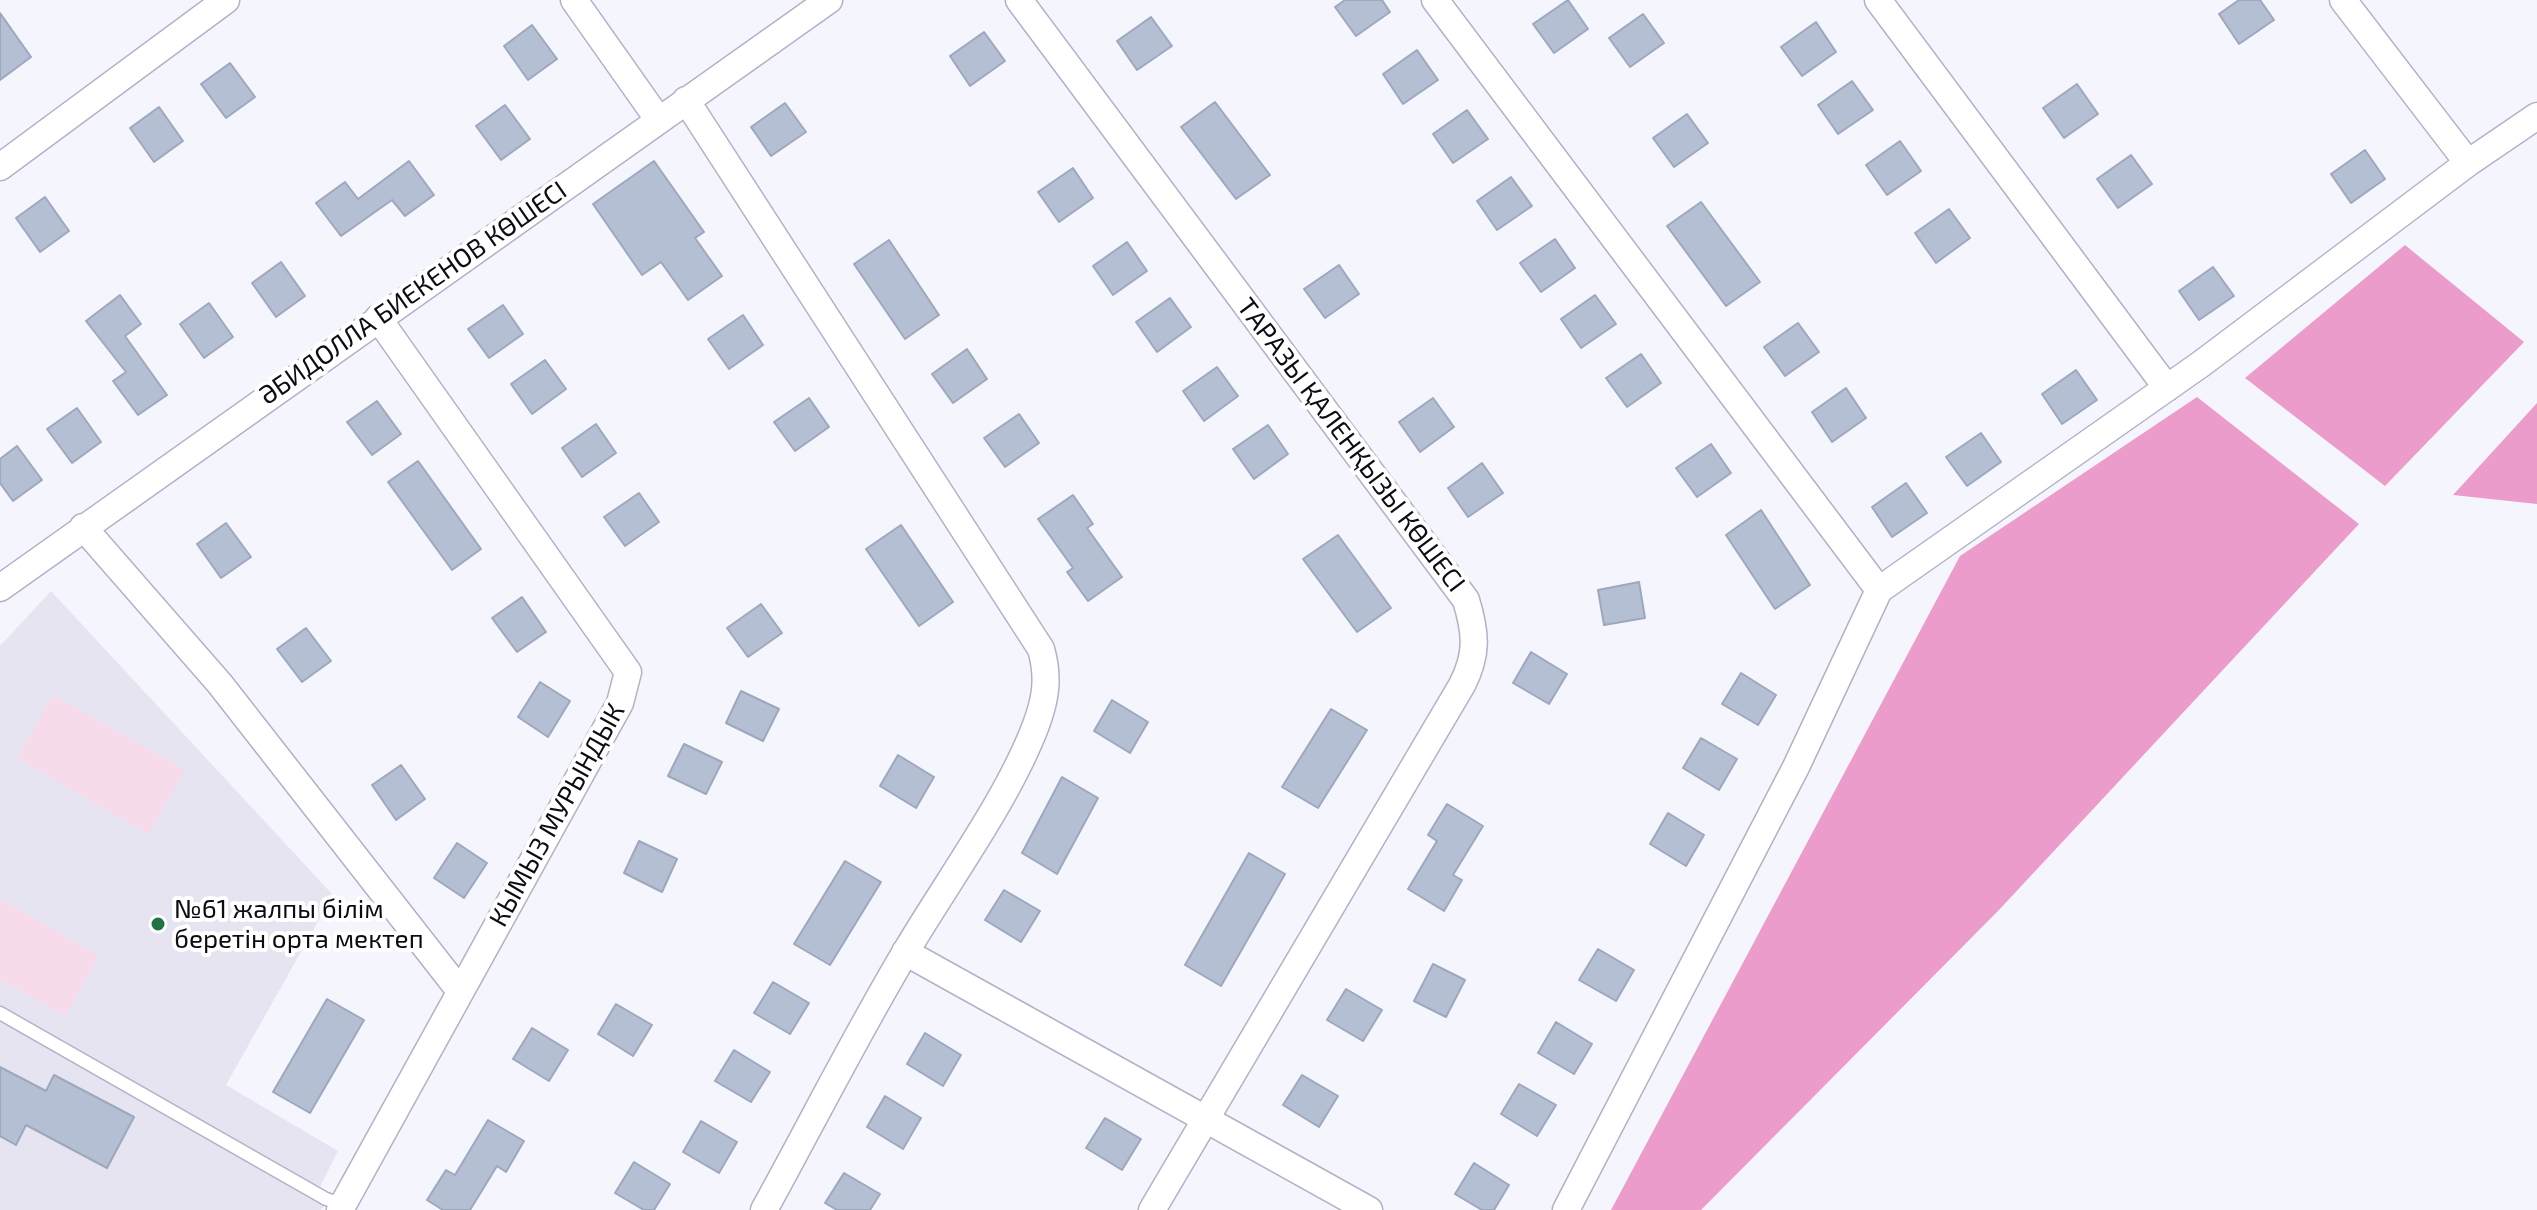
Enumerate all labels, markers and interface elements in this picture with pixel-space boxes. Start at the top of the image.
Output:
street label: ӘБИДОЛЛА БИЕКЕНОВ КӨШЕСІ [253,175,573,411]
street label: ТАРАЗЫ ҚАЛЕНҚЫЗЫ КӨШЕСІ [1230,292,1472,598]
street label: КЫМЫЗ МУРЫНДЫК [483,698,631,932]
place label: №61 жалпы білім беретін орта мектеп [174,893,424,954]
marker: №61 жалпы білім беретін орта мектеп [149,915,167,933]

